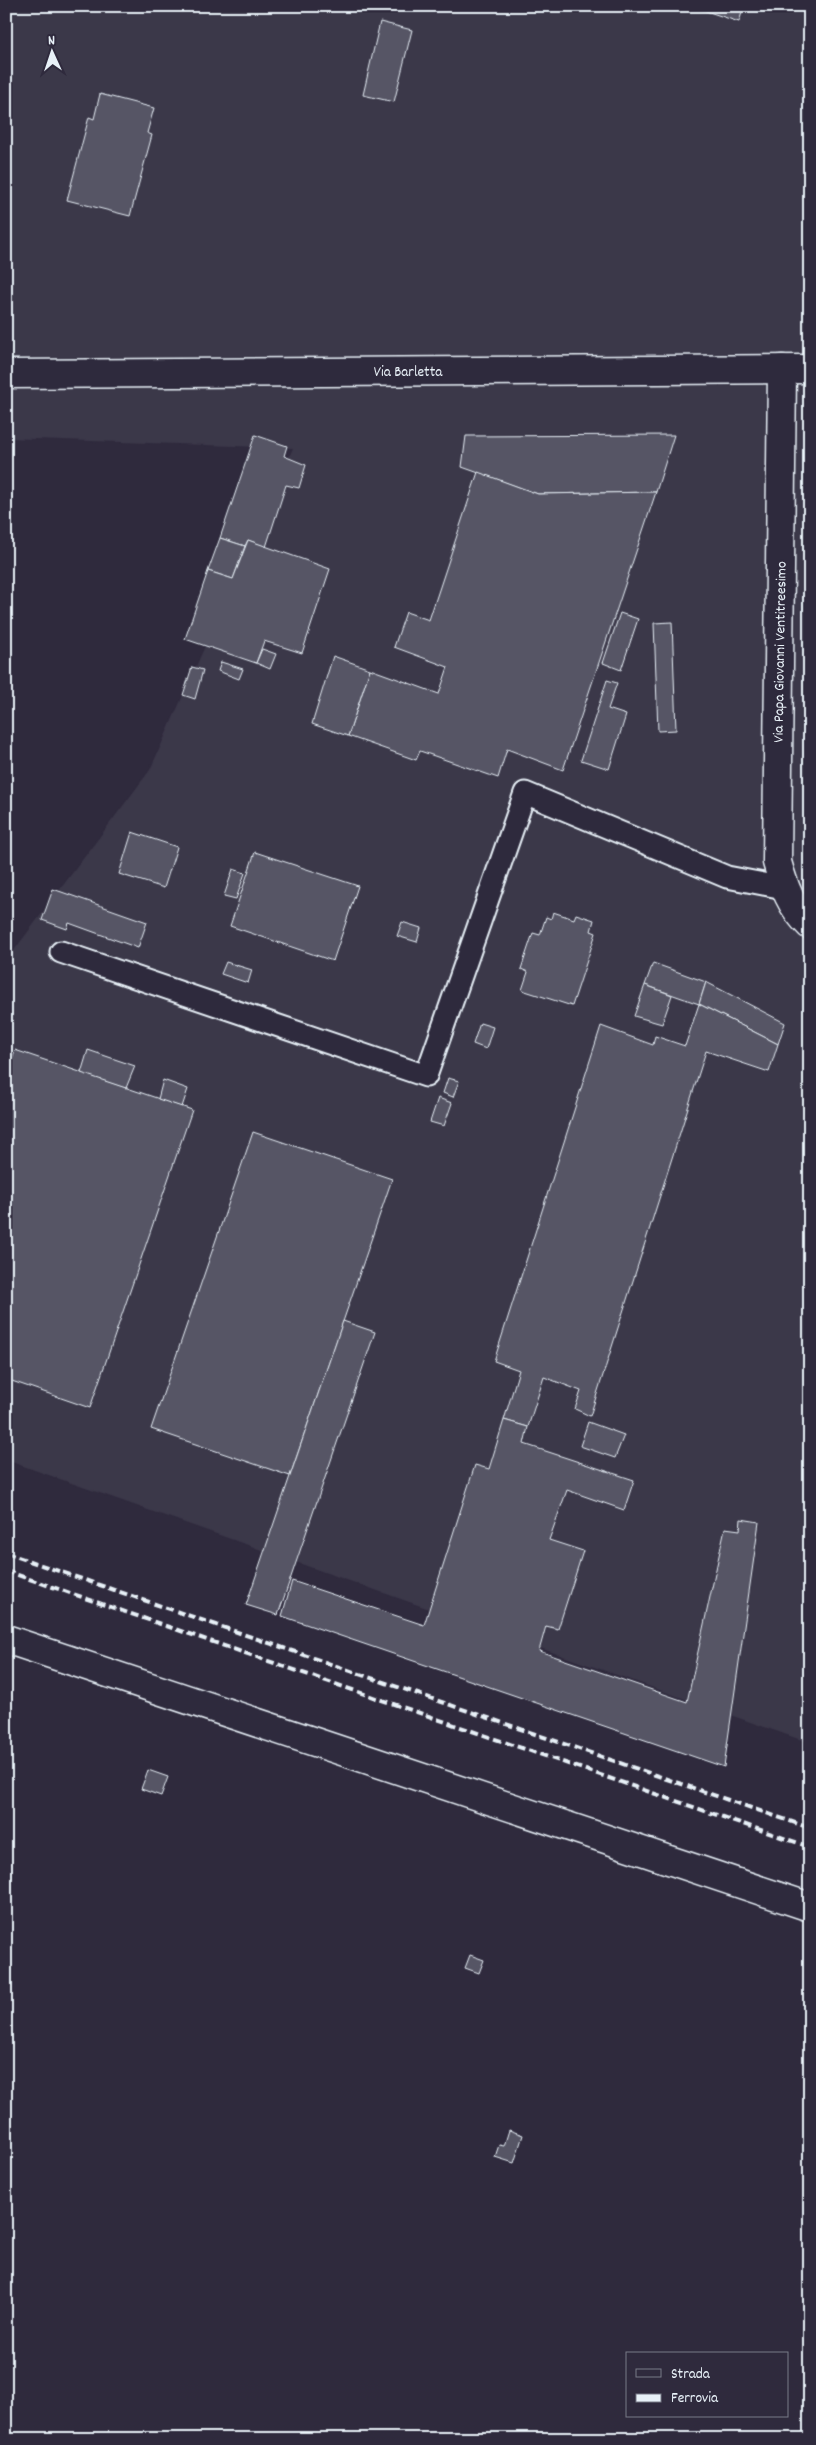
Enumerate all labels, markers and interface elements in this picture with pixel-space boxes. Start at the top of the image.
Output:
north arrow [28,28,78,78]
text: N [47,31,55,51]
street label: Via Barletta [374,362,443,384]
street label: Via Papa Giovanni Ventitreesimo [768,561,794,743]
legend [626,2352,788,2418]
text: Strada [671,2364,711,2386]
text: Ferrovia [671,2388,719,2410]

